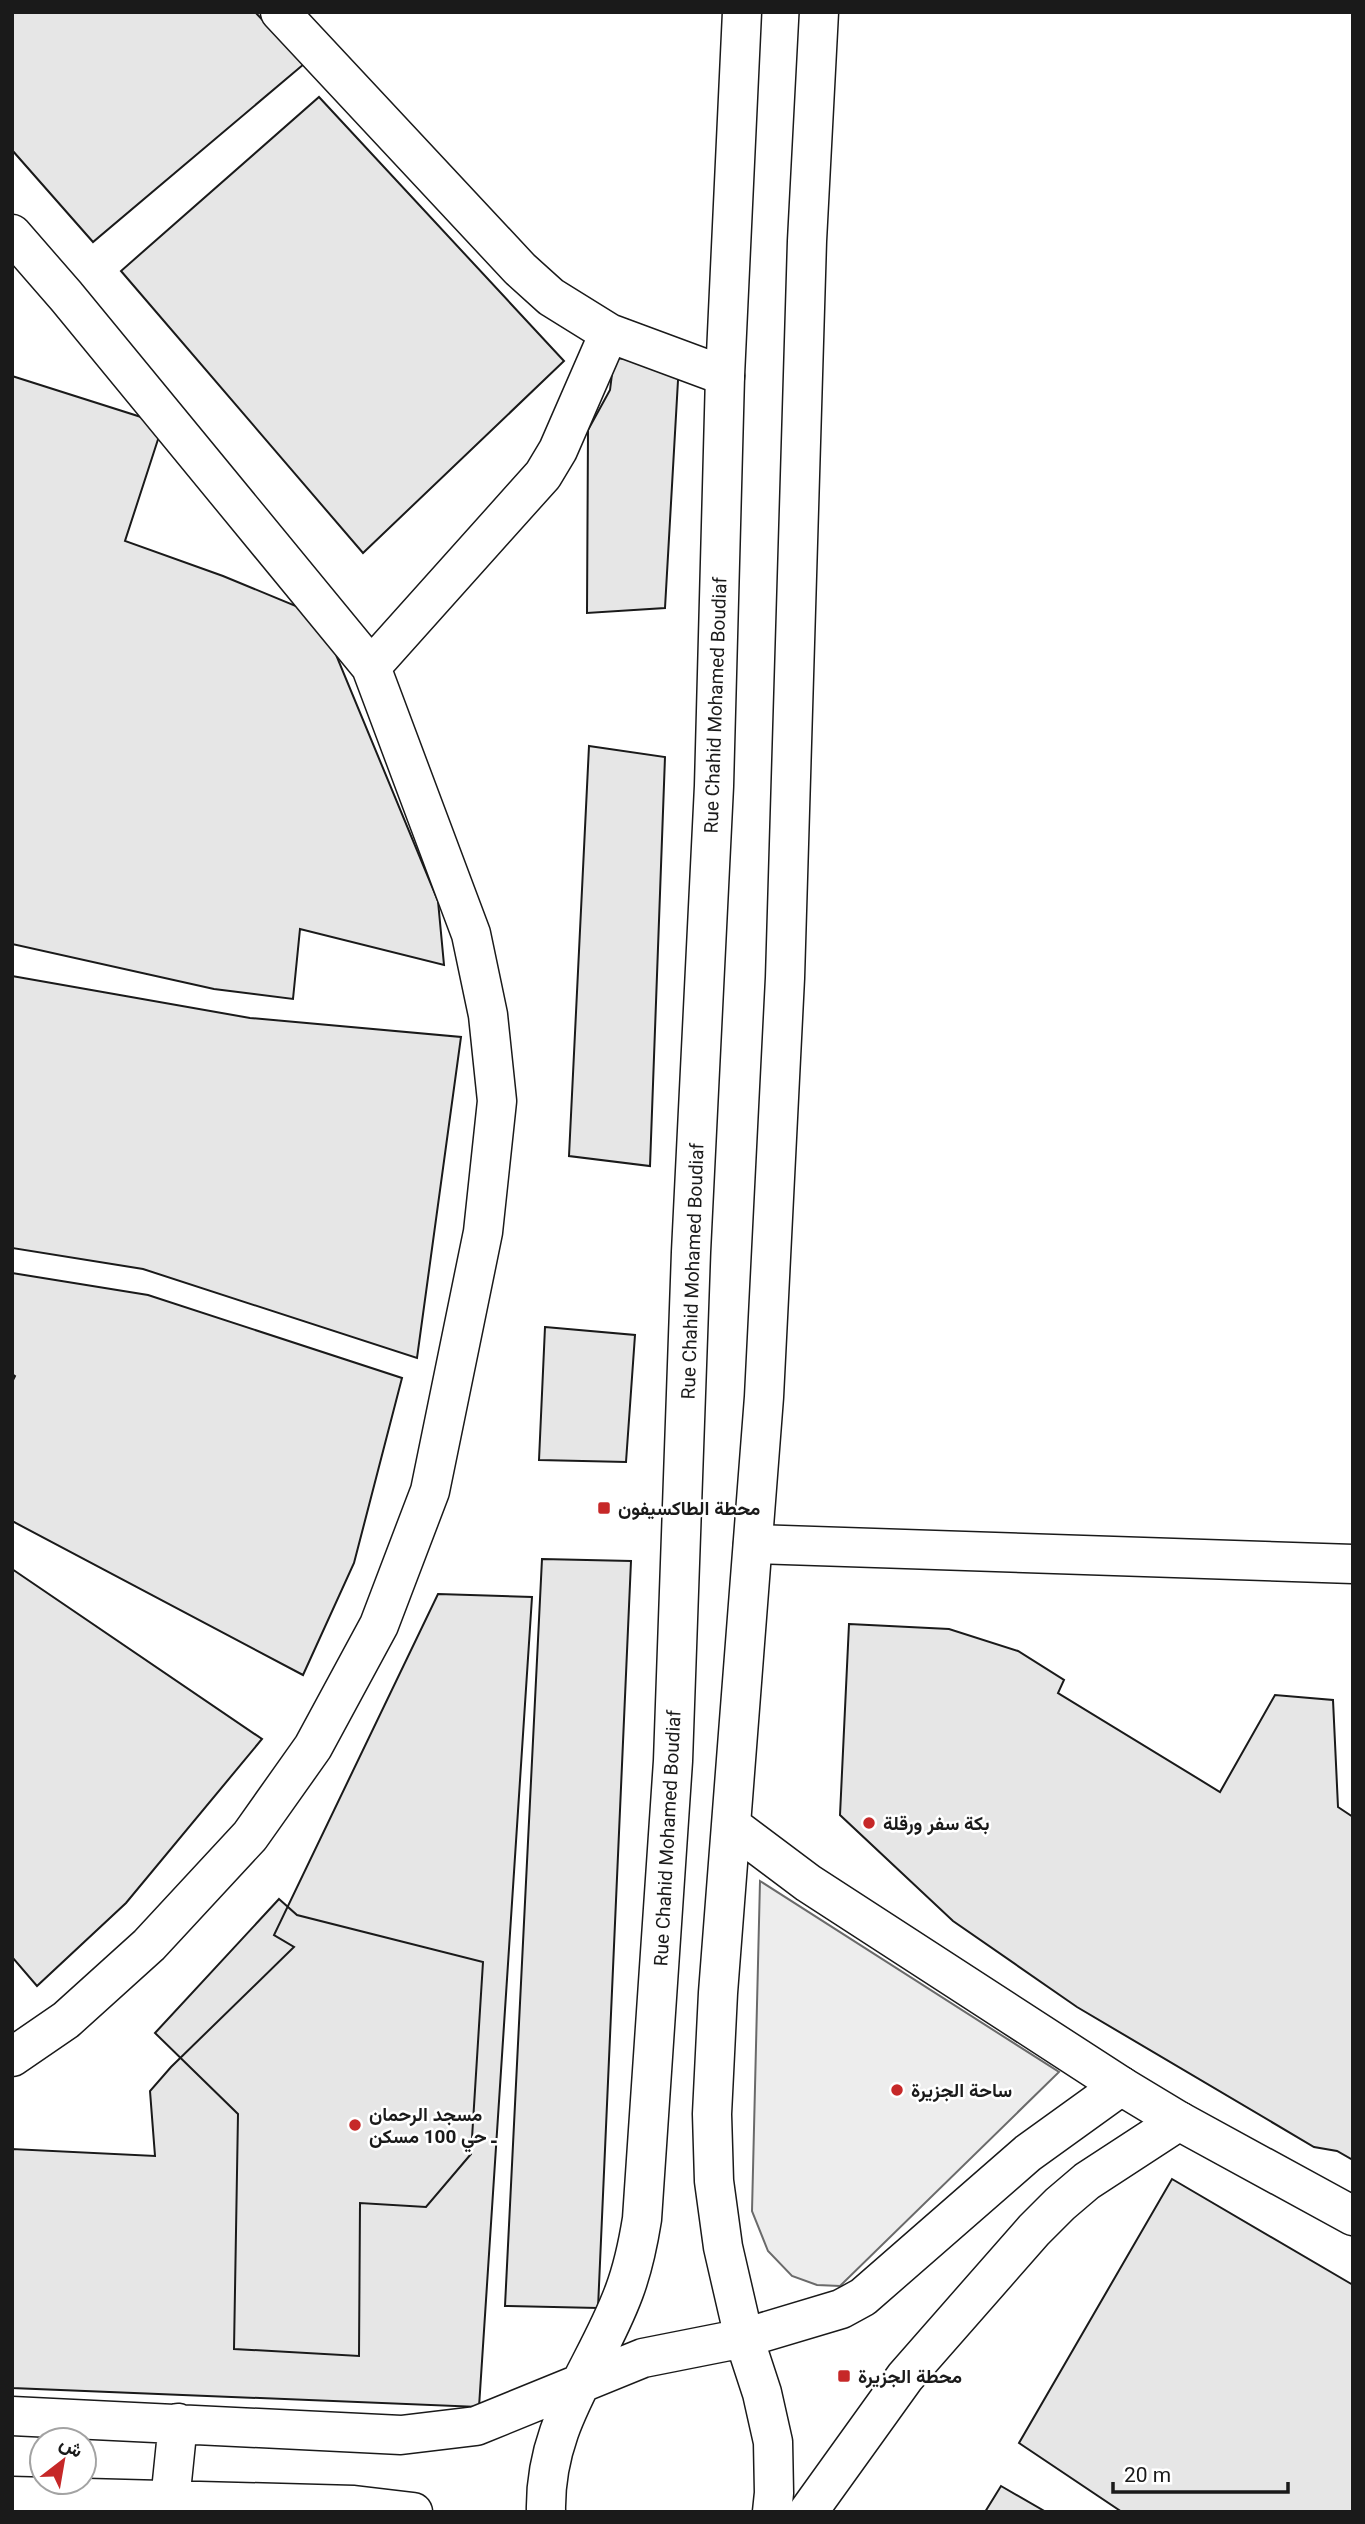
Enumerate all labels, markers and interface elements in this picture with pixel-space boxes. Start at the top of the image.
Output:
street label: Rue Chahid Mohamed Boudiaf [700,576,731,834]
street label: Rue Chahid Mohamed Boudiaf [677,1142,708,1400]
place label: محطة الطاكسيفون [618,1497,760,1521]
marker: محطة الطاكسيفون [596,1500,612,1516]
street label: Rue Chahid Mohamed Boudiaf [649,1709,686,1967]
place label: بكة سفر ورقلة [883,1812,990,1836]
marker: بكة سفر ورقلة [861,1815,877,1831]
place label: ساحة الجزيرة [911,2079,1012,2103]
marker: ساحة الجزيرة [889,2082,905,2098]
place label: مسجد الرحمان ـ حي 100 مسكن [369,2103,497,2153]
marker: مسجد الرحمان ـ حي 100 مسكن [347,2117,363,2133]
place label: محطة الجزيرة [858,2365,962,2389]
marker: محطة الجزيرة [836,2368,852,2384]
north arrow [28,2426,98,2496]
text: ش [56,2431,87,2463]
scale bar [1113,2450,1288,2494]
text: 20 m [1124,2463,1171,2487]

